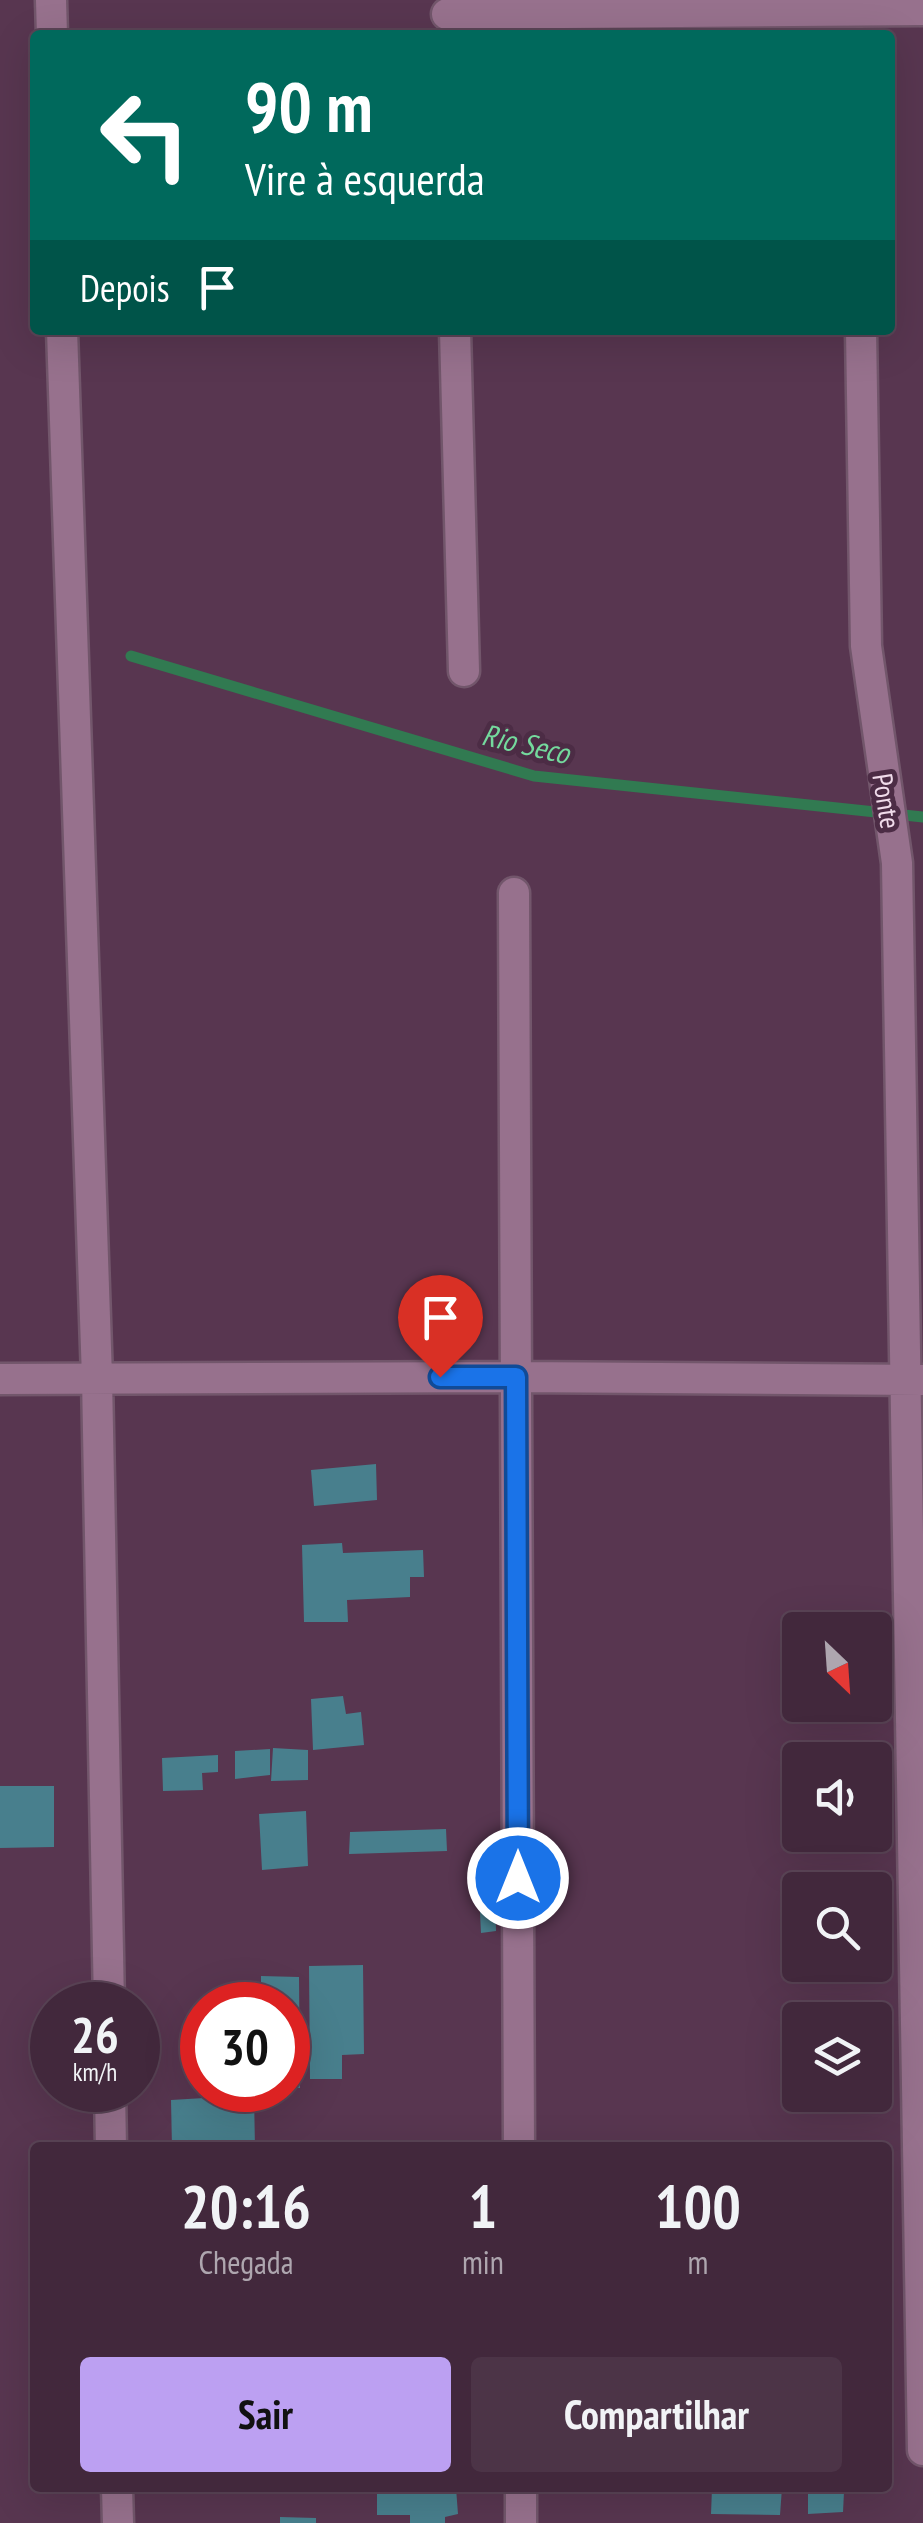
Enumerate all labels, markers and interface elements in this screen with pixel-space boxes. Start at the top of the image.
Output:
text: 90 m [245,61,373,151]
icon: left [80,70,210,200]
text: Vire à esquerda [245,149,485,207]
icon: arrive [190,260,245,315]
text: Depois [80,263,170,312]
water label: Rio Seco [479,714,575,772]
street label: Ponte [864,771,910,831]
pin [398,1275,483,1378]
icon: arrive [413,1290,468,1345]
north arrow [782,1612,892,1722]
map controls [782,1612,892,2112]
button: sound [782,1742,892,1852]
position arrow [466,1826,570,1930]
button: search [782,1872,892,1982]
speed limit sign: 30 [180,1982,310,2112]
text: 26 [71,2002,119,2067]
button: layers [782,2002,892,2112]
text: km/h [73,2056,117,2088]
text: 20:16 [181,2167,311,2245]
text: 1 [469,2167,497,2245]
text: 100 [655,2167,741,2245]
text: Chegada [198,2241,293,2283]
text: min [462,2241,504,2283]
text: m [687,2241,708,2283]
button: Sair [80,2357,451,2472]
button: Compartilhar [471,2357,842,2472]

